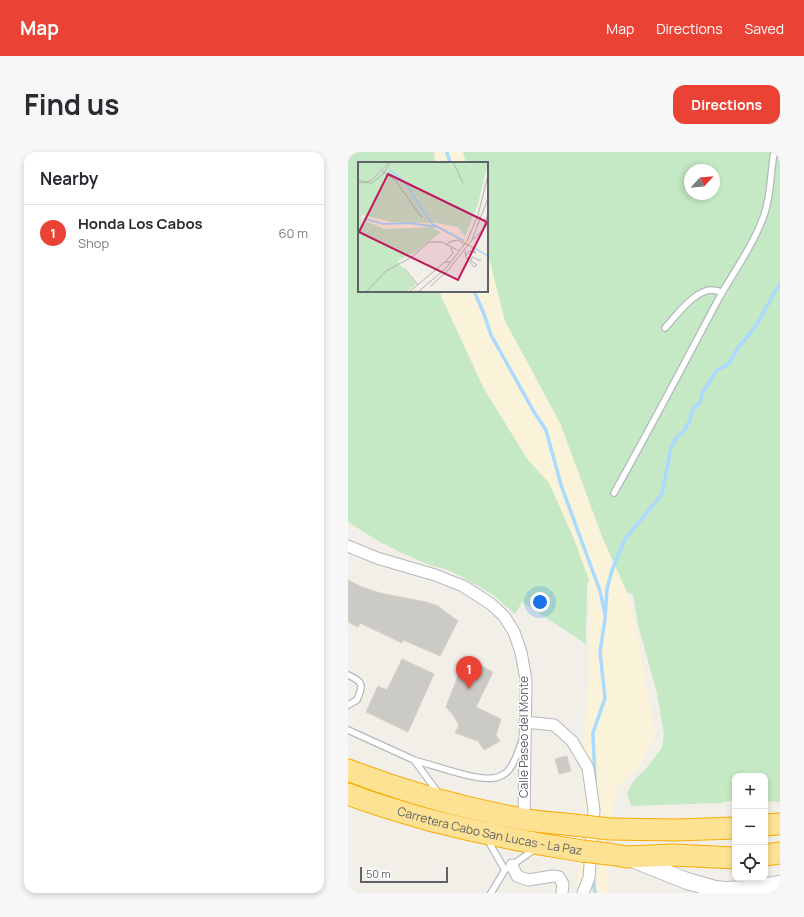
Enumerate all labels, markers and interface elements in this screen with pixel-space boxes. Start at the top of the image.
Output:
text: Map [20,15,59,41]
text: Map [606,19,634,38]
text: Directions [656,19,723,38]
text: Saved [745,19,784,38]
text: Find us [24,85,119,123]
button: Directions [673,85,780,124]
inset map [358,162,488,292]
north arrow [684,164,720,200]
text: Nearby [40,167,98,190]
text: Honda Los Cabos [78,213,203,234]
text: 1 [50,224,56,242]
text: 60 m [278,224,308,242]
text: Shop [78,234,109,252]
your location [530,592,550,612]
pin: 1 [456,656,482,689]
street label: Calle Paseo del Monte [515,676,532,798]
map controls [732,773,768,881]
button: + [732,773,768,809]
street label: Carretera Cabo San Lucas - La Paz [395,802,584,859]
button: − [732,809,768,845]
button: locate [732,845,768,881]
scale bar [360,865,448,884]
text: 50 m [366,866,391,881]

